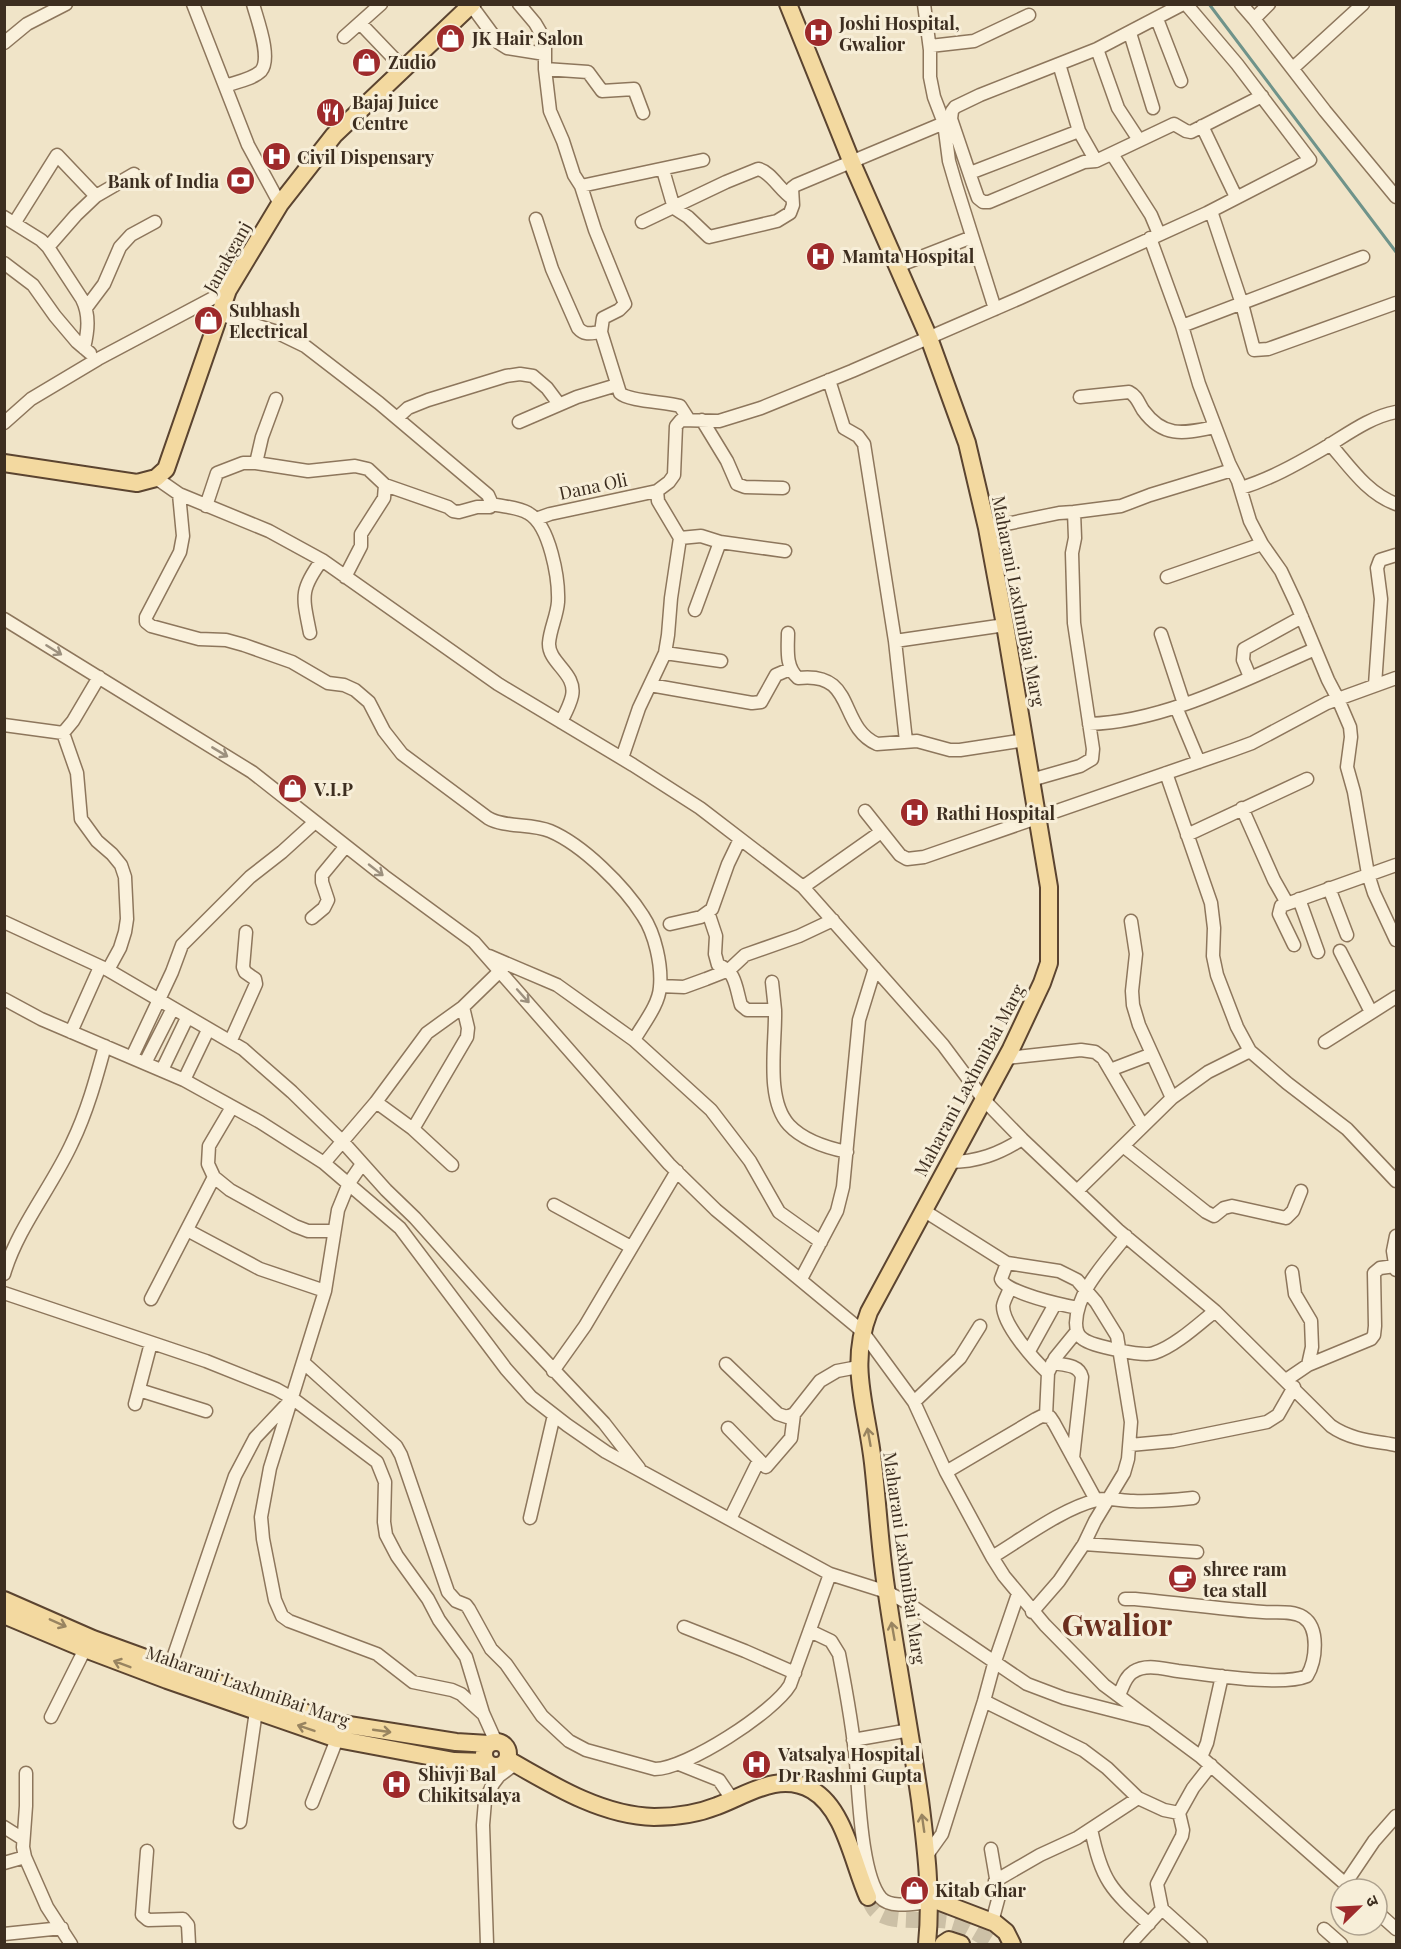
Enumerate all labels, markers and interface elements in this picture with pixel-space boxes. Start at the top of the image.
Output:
place label: Joshi Hospital, Gwalior [838,11,960,56]
hospital icon: Joshi Hospital, Gwalior [802,17,834,49]
shop icon: JK Hair Salon [435,22,467,54]
place label: JK Hair Salon [471,26,583,50]
shop icon: Zudio [351,46,383,78]
place label: Zudio [388,50,436,74]
place label: Bajaj Juice Centre [352,90,439,135]
restaurant icon: Bajaj Juice Centre [315,96,347,128]
hospital icon: Civil Dispensary [260,141,292,173]
place label: Civil Dispensary [297,145,435,169]
bank icon: Bank of India [224,165,256,197]
place label: Bank of India [108,169,220,193]
street label: Janakganj [197,217,256,298]
hospital icon: Mamta Hospital [805,240,837,272]
place label: Mamta Hospital [842,244,975,268]
place label: Subhash Electrical [229,298,308,343]
shop icon: Subhash Electrical [192,304,224,336]
street label: Dana Oli [557,467,629,505]
street label: Maharani LaxhmiBai Marg [987,494,1051,709]
one-way arrow [45,644,62,656]
one-way arrow [211,747,228,759]
shop icon: V.I.P [277,773,309,805]
place label: V.I.P [313,777,353,801]
hospital icon: Rathi Hospital [899,797,931,829]
place label: Rathi Hospital [936,801,1056,825]
one-way arrow [367,863,383,876]
street label: Maharani LaxhmiBai Marg [908,979,1030,1180]
one-way arrow [515,988,529,1003]
one-way arrow [863,1428,874,1448]
street label: Maharani LaxhmiBai Marg [878,1450,932,1666]
place label: shree ram tea stall [1202,1557,1287,1602]
cafe icon: shree ram tea stall [1166,1563,1198,1595]
district label: Gwalior [1062,1604,1172,1644]
one-way arrow [49,1619,67,1630]
one-way arrow [887,1621,898,1641]
street label: Maharani LaxhmiBai Marg [143,1640,354,1732]
one-way arrow [113,1658,132,1669]
one-way arrow [297,1722,316,1733]
one-way arrow [371,1726,391,1737]
place label: Vatsalya Hospital Dr Rashmi Gupta [777,1742,923,1787]
hospital icon: Vatsalya Hospital Dr Rashmi Gupta [741,1748,773,1780]
place label: Shivji Bal Chikitsalaya [418,1762,521,1807]
hospital icon: Shivji Bal Chikitsalaya [381,1768,413,1800]
one-way arrow [917,1814,928,1834]
shop icon: Kitab Ghar [898,1874,930,1906]
north arrow [1329,1877,1389,1937]
place label: Kitab Ghar [935,1878,1026,1902]
text: उ [1362,1892,1385,1910]

